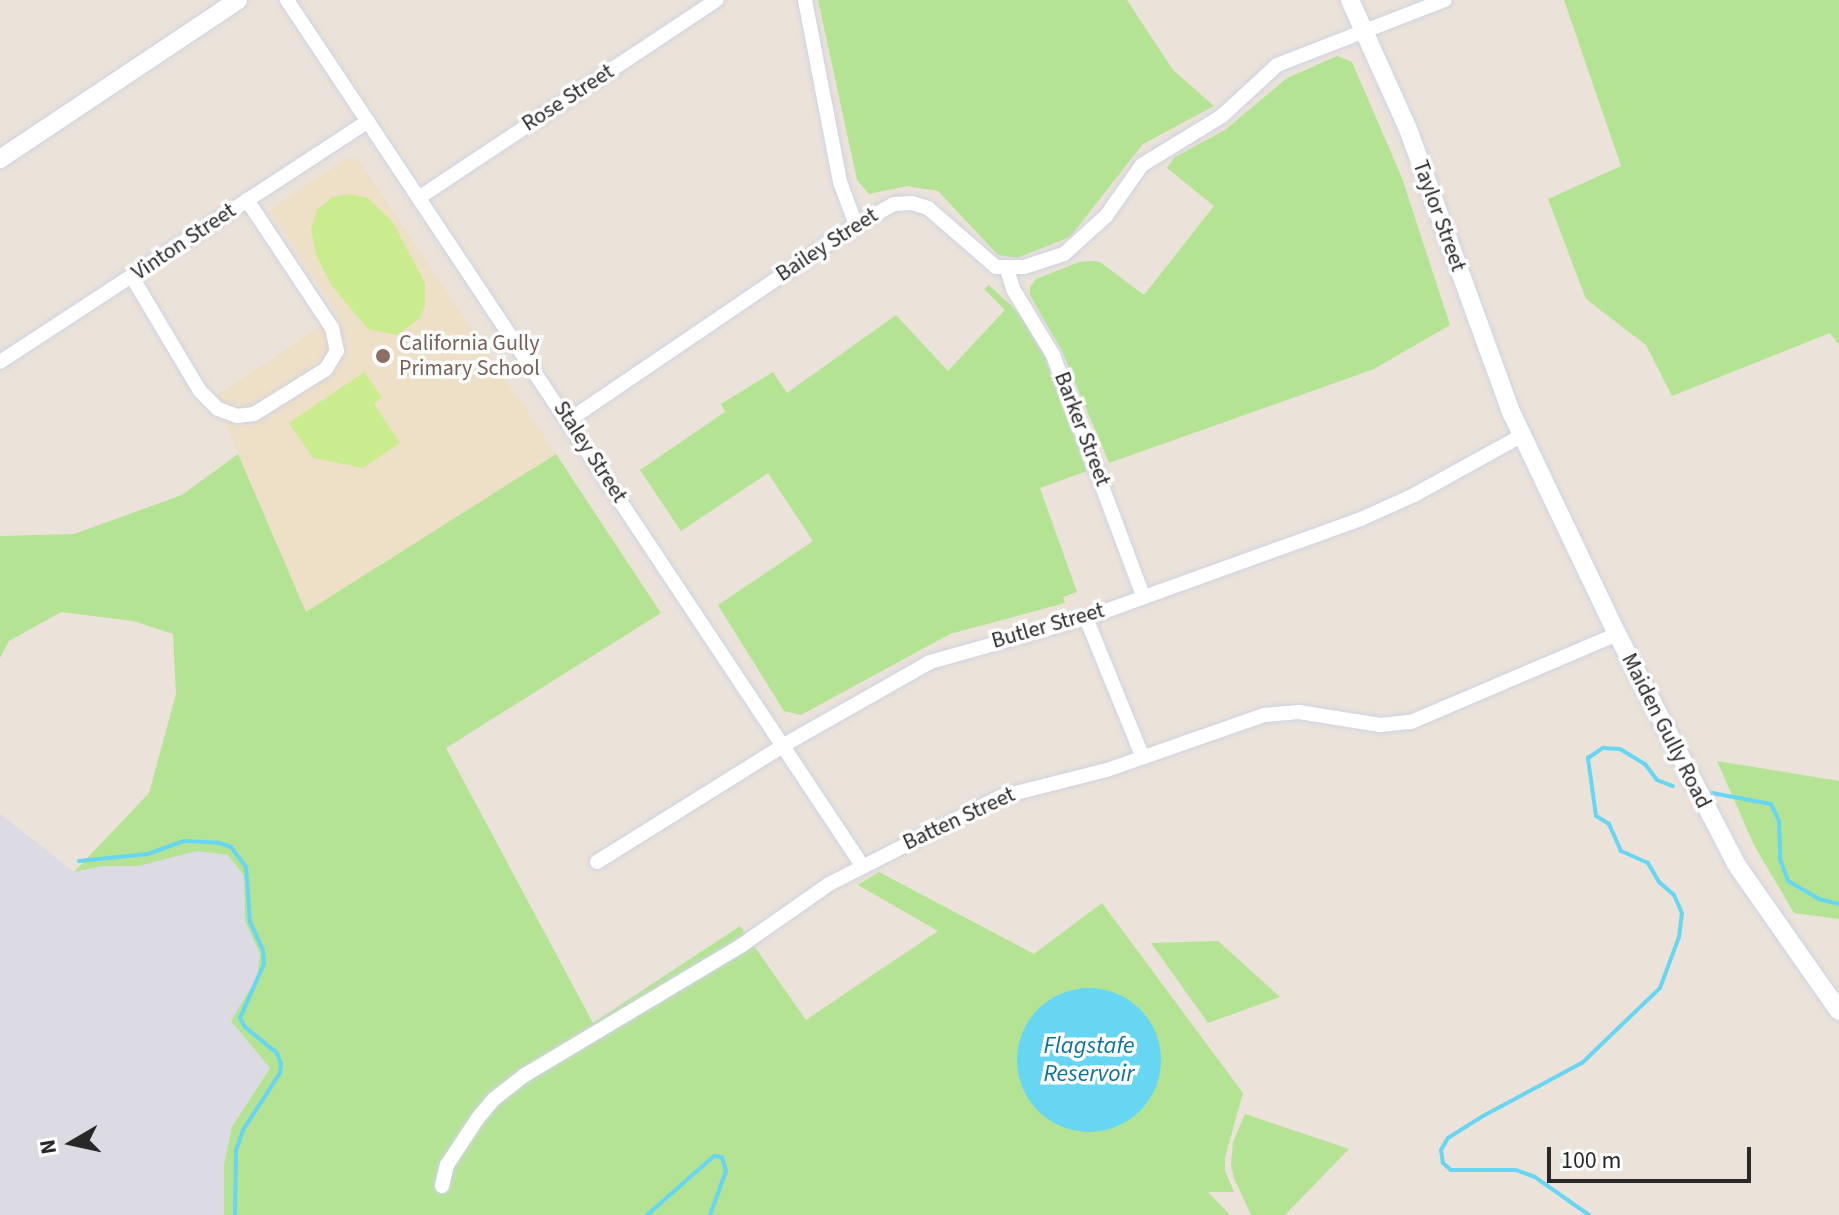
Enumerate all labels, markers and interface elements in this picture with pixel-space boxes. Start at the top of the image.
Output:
street label: Rose Street [517,59,619,137]
street label: Taylor Street [1407,157,1471,275]
street label: Vinton Street [127,198,241,286]
street label: Bailey Street [771,202,883,288]
place label: California Gully Primary School [399,330,540,382]
marker: California Gully Primary School [374,347,392,365]
street label: Barker Street [1048,368,1116,490]
street label: Staley Street [547,396,633,508]
street label: Butler Street [989,597,1107,655]
street label: Maiden Gully Road [1615,649,1717,813]
street label: Batten Street [899,782,1019,856]
water label: Flagstafe Reservoir [1043,1032,1135,1088]
north arrow [32,1103,112,1183]
scale bar [1551,1131,1755,1181]
text: N [31,1137,65,1156]
text: 100 m [1561,1143,1621,1178]

